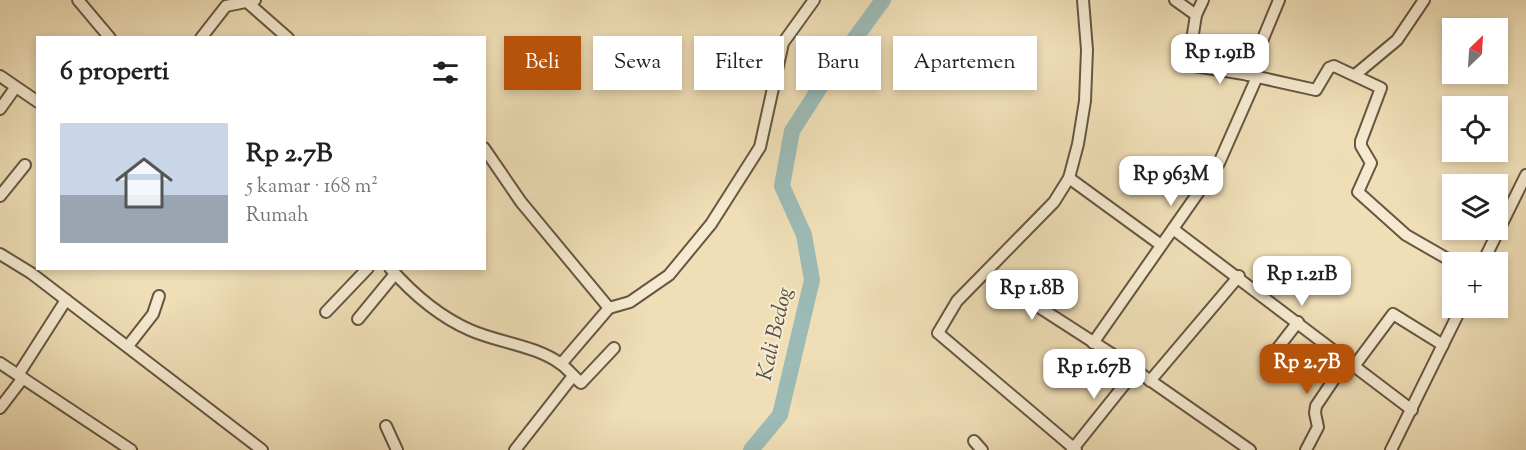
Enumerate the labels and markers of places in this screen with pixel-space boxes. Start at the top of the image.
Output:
pin: Rp 1.91B [1158,34,1282,85]
pin: Rp 963M [1116,156,1226,207]
pin: Rp 1.21B [1240,256,1364,307]
pin: Rp 1.8B [977,270,1087,321]
pin: Rp 2.7B [1252,344,1362,395]
pin: Rp 1.67B [1032,349,1156,400]

